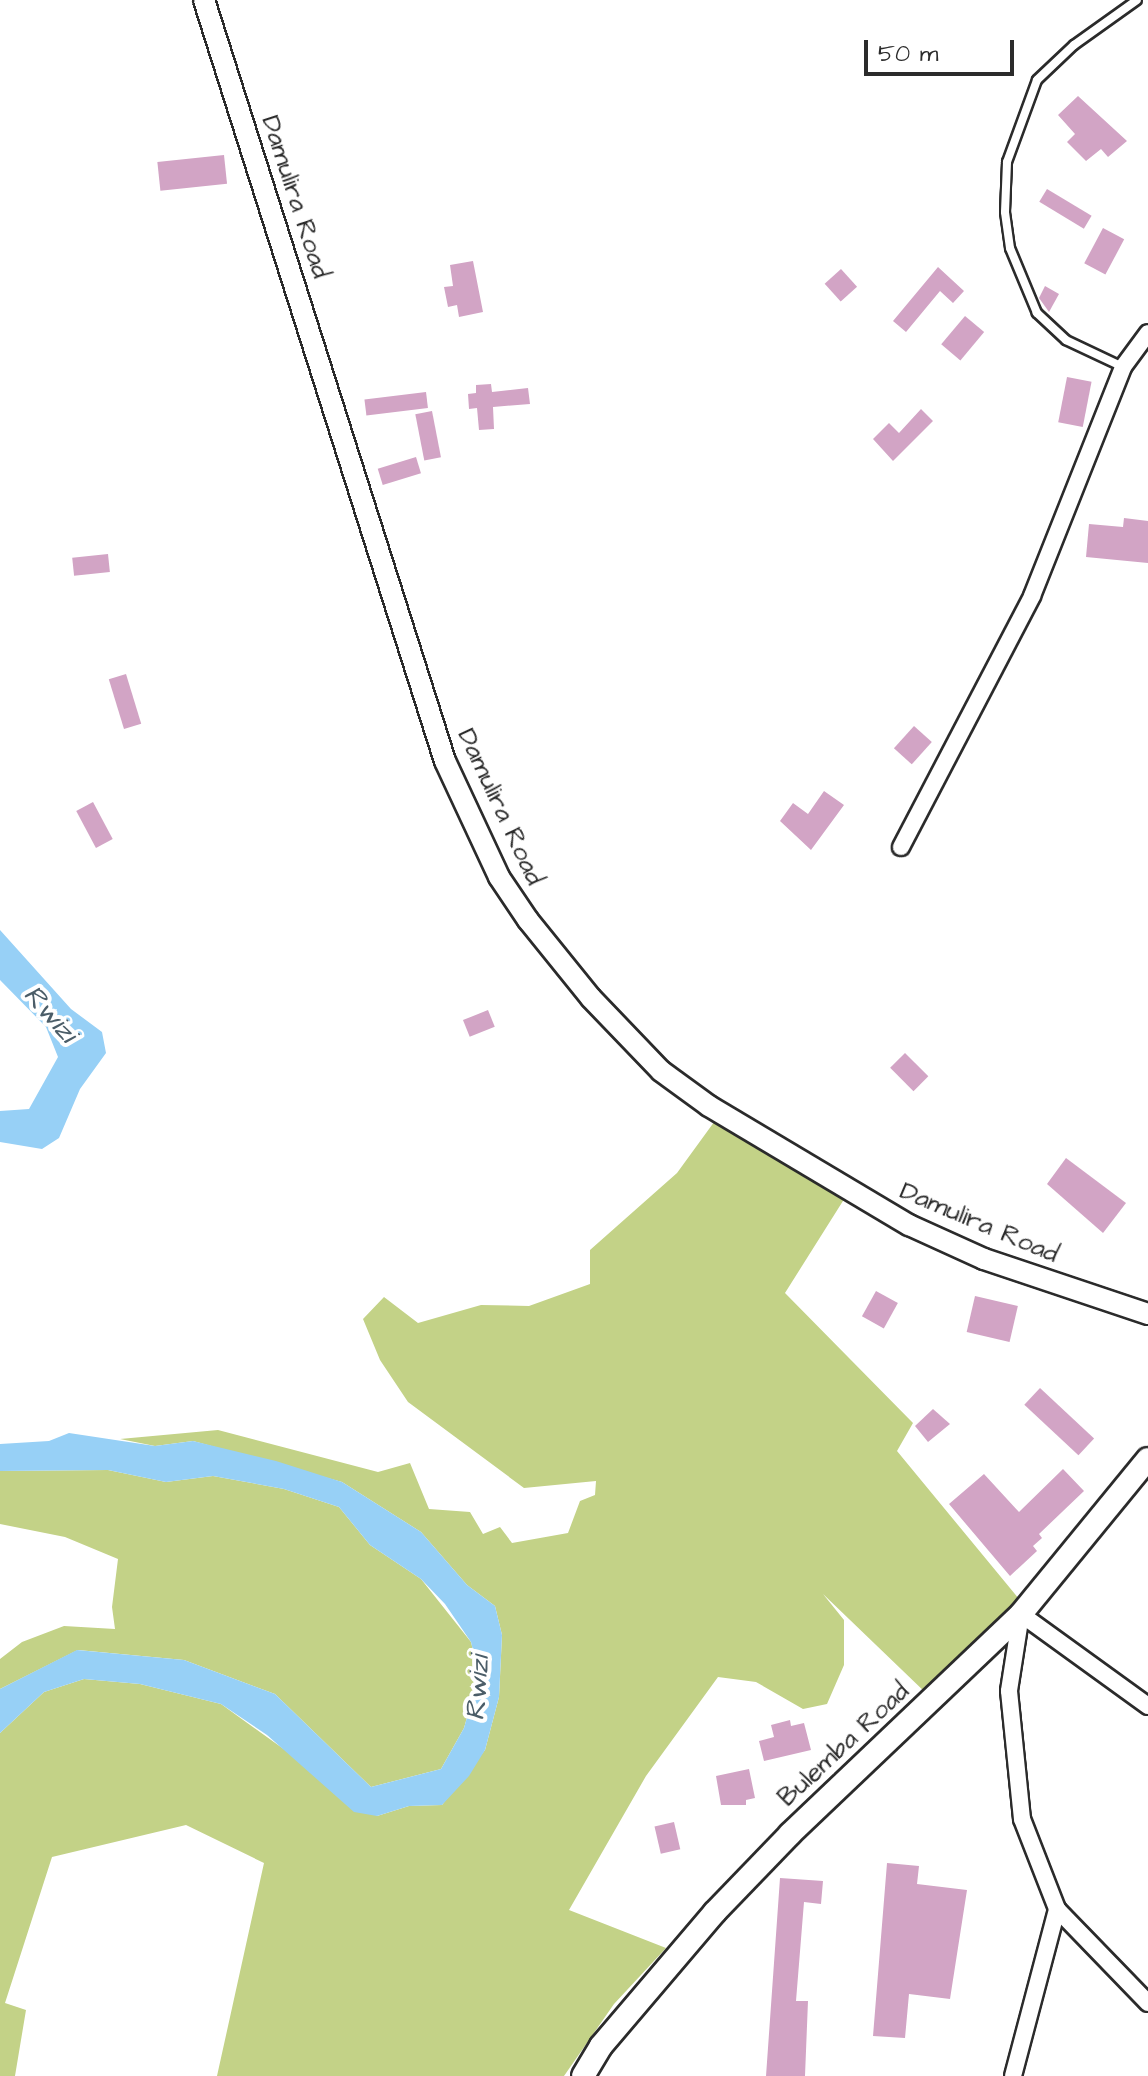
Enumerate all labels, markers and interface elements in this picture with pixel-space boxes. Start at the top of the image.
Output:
scale bar [868,24,1018,74]
text: 50 m [878,37,938,71]
street label: Damulira Road [254,112,336,282]
street label: Damulira Road [450,724,550,890]
water label: Rwizi [16,978,84,1050]
street label: Damulira Road [895,1176,1063,1270]
water label: Rwizi [459,1654,497,1722]
street label: Bulemba Road [772,1676,916,1814]

